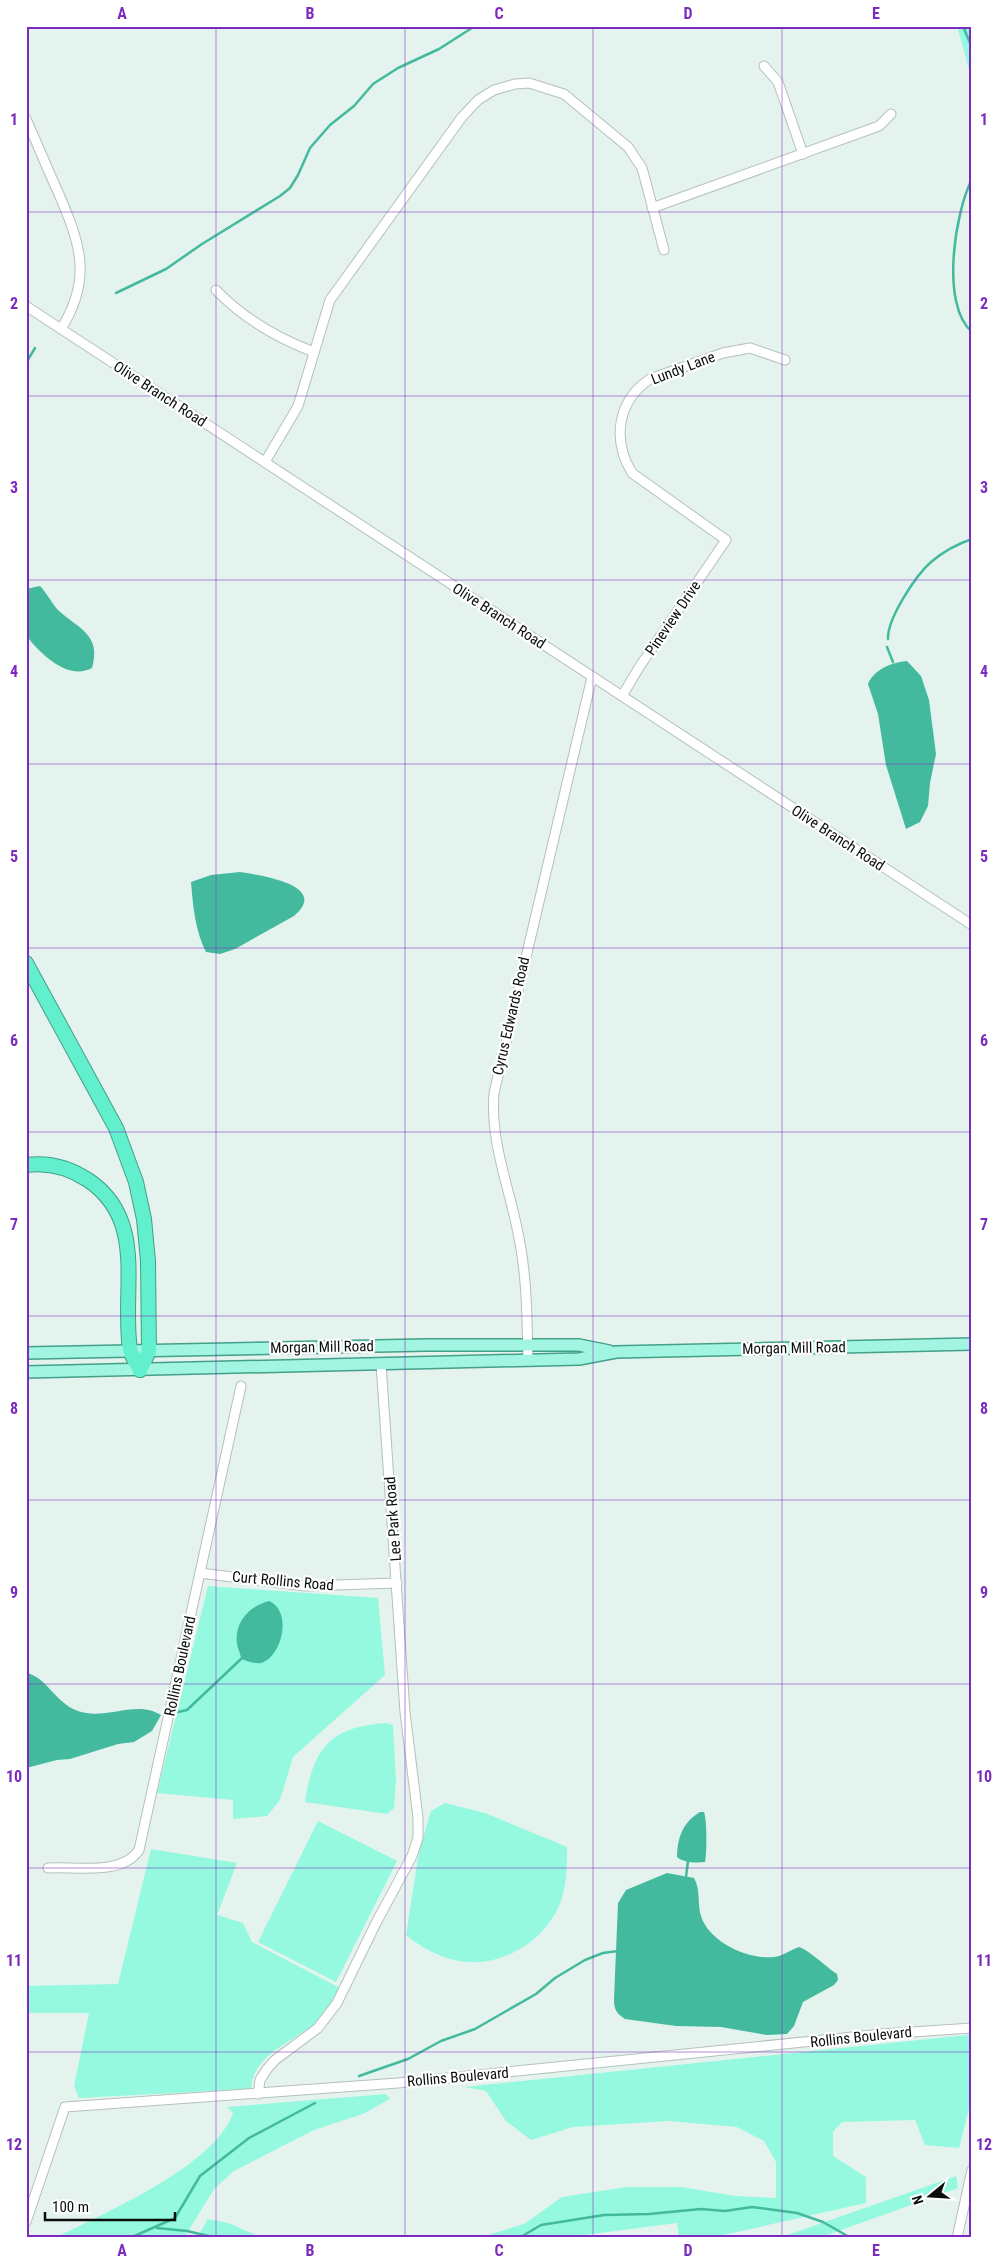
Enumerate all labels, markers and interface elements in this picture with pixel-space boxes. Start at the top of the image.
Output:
text: A [117,4,127,23]
text: B [306,4,315,23]
text: C [494,4,504,23]
text: D [683,4,693,23]
text: E [872,4,880,23]
text: 1 [10,110,18,129]
text: 1 [980,110,988,129]
text: 2 [10,294,18,313]
text: 2 [980,294,988,313]
street label: Lundy Lane [648,348,718,388]
street label: Olive Branch Road [110,357,210,431]
text: 3 [10,478,18,497]
text: 3 [980,478,988,497]
street label: Pineview Drive [642,577,704,659]
street label: Olive Branch Road [449,579,549,653]
text: 4 [10,662,18,681]
text: 4 [980,662,988,681]
street label: Olive Branch Road [788,801,888,875]
text: 5 [10,847,18,866]
text: 5 [980,847,988,866]
street label: Cyrus Edwards Road [489,955,533,1077]
text: 6 [10,1031,18,1050]
text: 6 [980,1031,988,1050]
text: 7 [10,1215,18,1234]
text: 7 [980,1215,988,1234]
street label: Morgan Mill Road [270,1337,374,1357]
street label: Morgan Mill Road [742,1338,846,1358]
text: 8 [10,1399,18,1418]
text: 8 [980,1399,988,1418]
street label: Lee Park Road [381,1476,405,1562]
street label: Curt Rollins Road [231,1568,335,1594]
text: 9 [10,1583,18,1602]
text: 9 [980,1583,988,1602]
street label: Rollins Boulevard [161,1614,199,1718]
text: 10 [6,1767,22,1786]
text: 10 [976,1767,992,1786]
text: 11 [6,1951,22,1970]
text: 11 [976,1951,992,1970]
street label: Rollins Boulevard [809,2023,913,2051]
street label: Rollins Boulevard [406,2064,510,2090]
text: 12 [6,2135,22,2154]
text: 12 [976,2135,992,2154]
north arrow [906,2172,956,2222]
scale bar [45,2189,175,2221]
text: N [909,2193,927,2207]
text: 100 m [52,2198,89,2216]
text: A [117,2241,127,2260]
text: B [306,2241,315,2260]
text: C [494,2241,504,2260]
text: D [683,2241,693,2260]
text: E [872,2241,880,2260]

